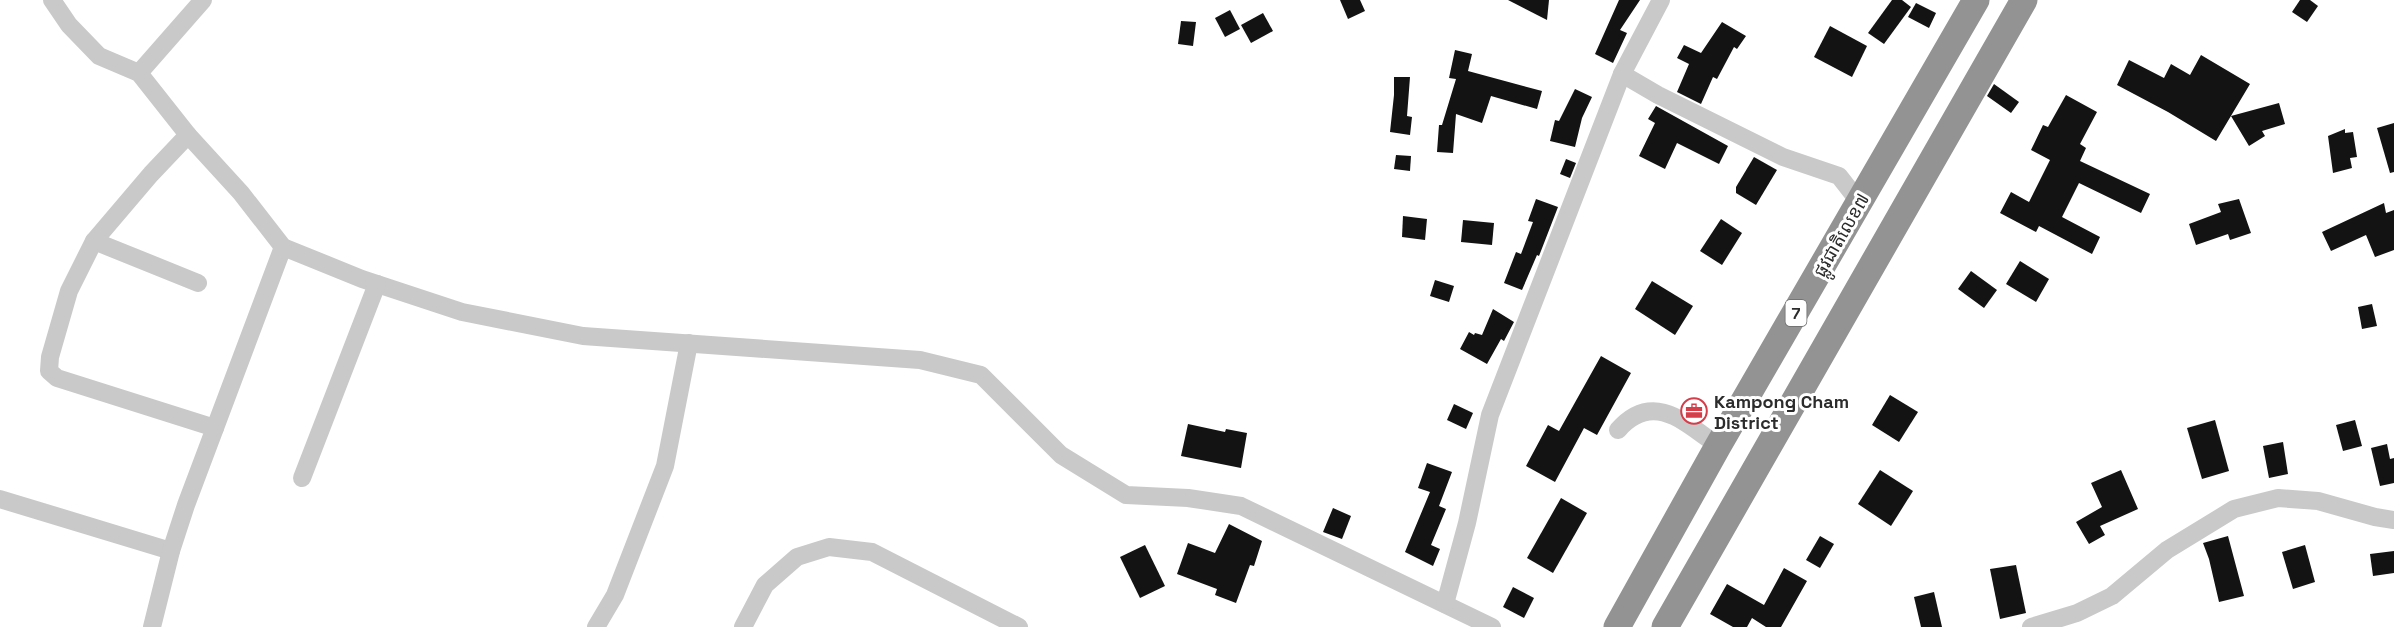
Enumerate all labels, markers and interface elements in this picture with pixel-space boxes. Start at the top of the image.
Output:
street label: ផ្លូវជាតិលេខ៧ [1808,189,1879,284]
road number: 7 [1786,300,1806,326]
place label: Kampong Cham District [1714,390,1849,434]
office icon: Kampong Cham District [1679,396,1709,426]

